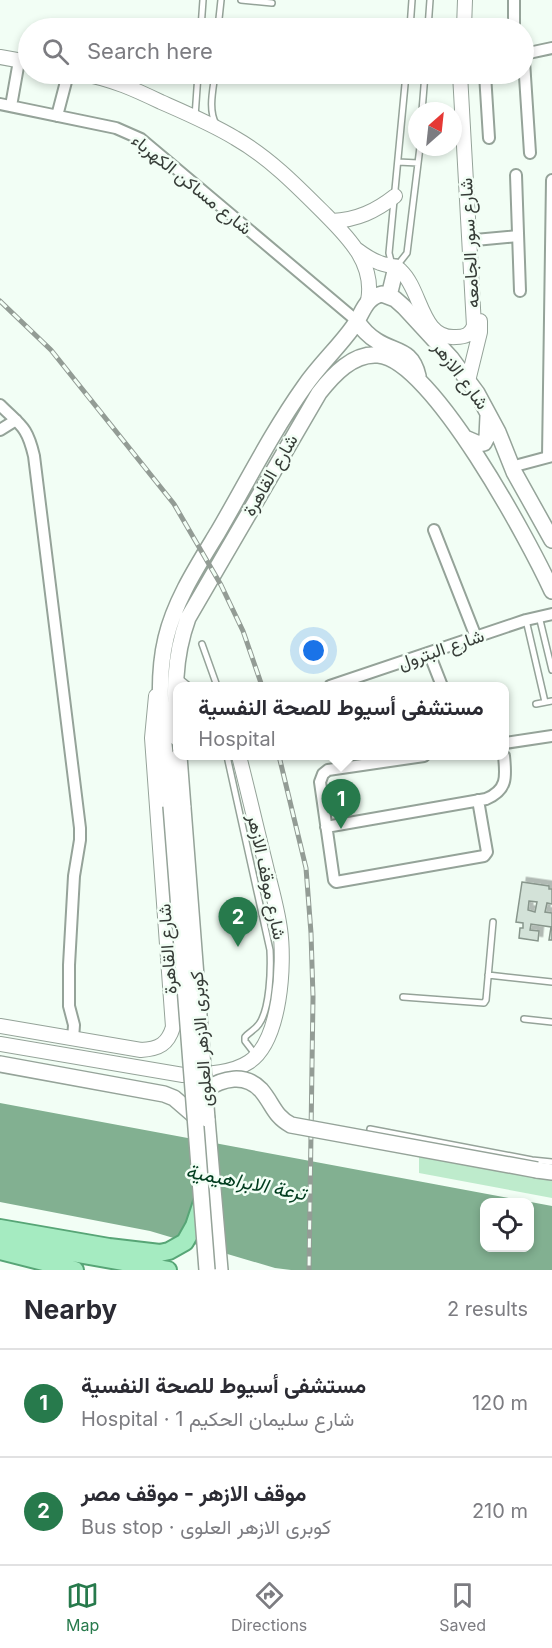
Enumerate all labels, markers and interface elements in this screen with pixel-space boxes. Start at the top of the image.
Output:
search box [18,18,534,84]
icon: search [39,35,72,68]
text: Search here [87,38,213,64]
north arrow [408,102,462,156]
street label: شارع مساكن الكهرباء [127,129,256,240]
street label: شارع سور الجامعه [455,177,485,309]
street label: شارع الازهر [426,336,493,414]
street label: شارع القاهرة [238,430,304,521]
street label: شارع البترول [395,624,487,675]
your location [299,636,328,665]
popup [173,682,509,760]
text: مستشفى أسيوط للصحة النفسية [198,694,484,720]
text: Hospital [198,727,276,751]
pin: 1 [322,780,360,829]
street label: شارع موقف الازهر [241,811,291,942]
pin: 2 [218,898,258,947]
street label: شارع القاهرة [153,903,183,995]
street label: كوبرى الازهر العلوى [186,970,217,1107]
water label: ترعة الابراهيمية [184,1159,310,1207]
map controls [480,1198,534,1252]
button: locate [480,1198,534,1252]
text: Nearby [24,1294,117,1325]
text: 2 results [447,1297,528,1321]
text: مستشفى أسيوط للصحة النفسية [81,1372,366,1398]
text: 1 [39,1391,48,1415]
text: 120 m [472,1391,528,1415]
text: Hospital · شارع سليمان الحكيم 1 [81,1407,354,1431]
text: موقف الازهر - موقف مصر [81,1480,307,1506]
text: 2 [37,1499,50,1523]
text: 210 m [472,1499,528,1523]
text: Bus stop · كوبرى الازهر العلوى [81,1515,331,1539]
tab: Map [66,1579,99,1635]
tab: Directions [231,1579,307,1635]
tab: Saved [439,1579,486,1635]

